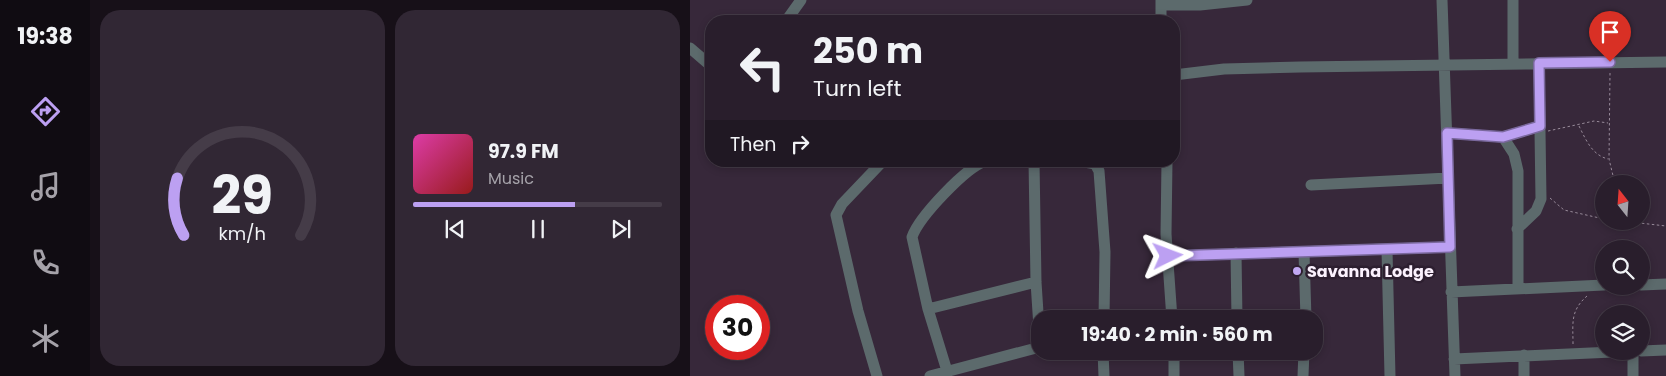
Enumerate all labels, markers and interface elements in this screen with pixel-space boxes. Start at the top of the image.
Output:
pin [1589,11,1631,62]
icon: arrive [1596,18,1624,46]
text: 19:38 [17,21,73,52]
text: 250 m [813,26,923,75]
icon: left [730,35,795,100]
text: Turn left [813,73,901,104]
icon: directions [28,94,63,129]
icon: right [786,130,814,158]
text: Then [730,131,776,158]
text: 97.9 FM [488,138,559,165]
text: 29 [212,159,273,232]
text: Music [488,167,534,190]
icon: music [28,169,63,204]
north arrow [1595,175,1650,230]
map controls [1595,175,1650,360]
icon: previous [441,215,469,243]
icon: pause [524,215,552,243]
icon: next [607,215,635,243]
text: km/h [219,221,266,246]
position arrow [1141,229,1193,281]
button: search [1595,240,1650,295]
icon: phone [28,245,63,280]
place label: Savanna Lodge [1307,260,1434,283]
marker: Savanna Lodge [1291,265,1303,277]
speed limit sign: 30 [705,295,770,360]
button: layers [1595,305,1650,360]
icon: climate [28,321,63,356]
text: 19:40 · 2 min · 560 m [1081,321,1273,348]

